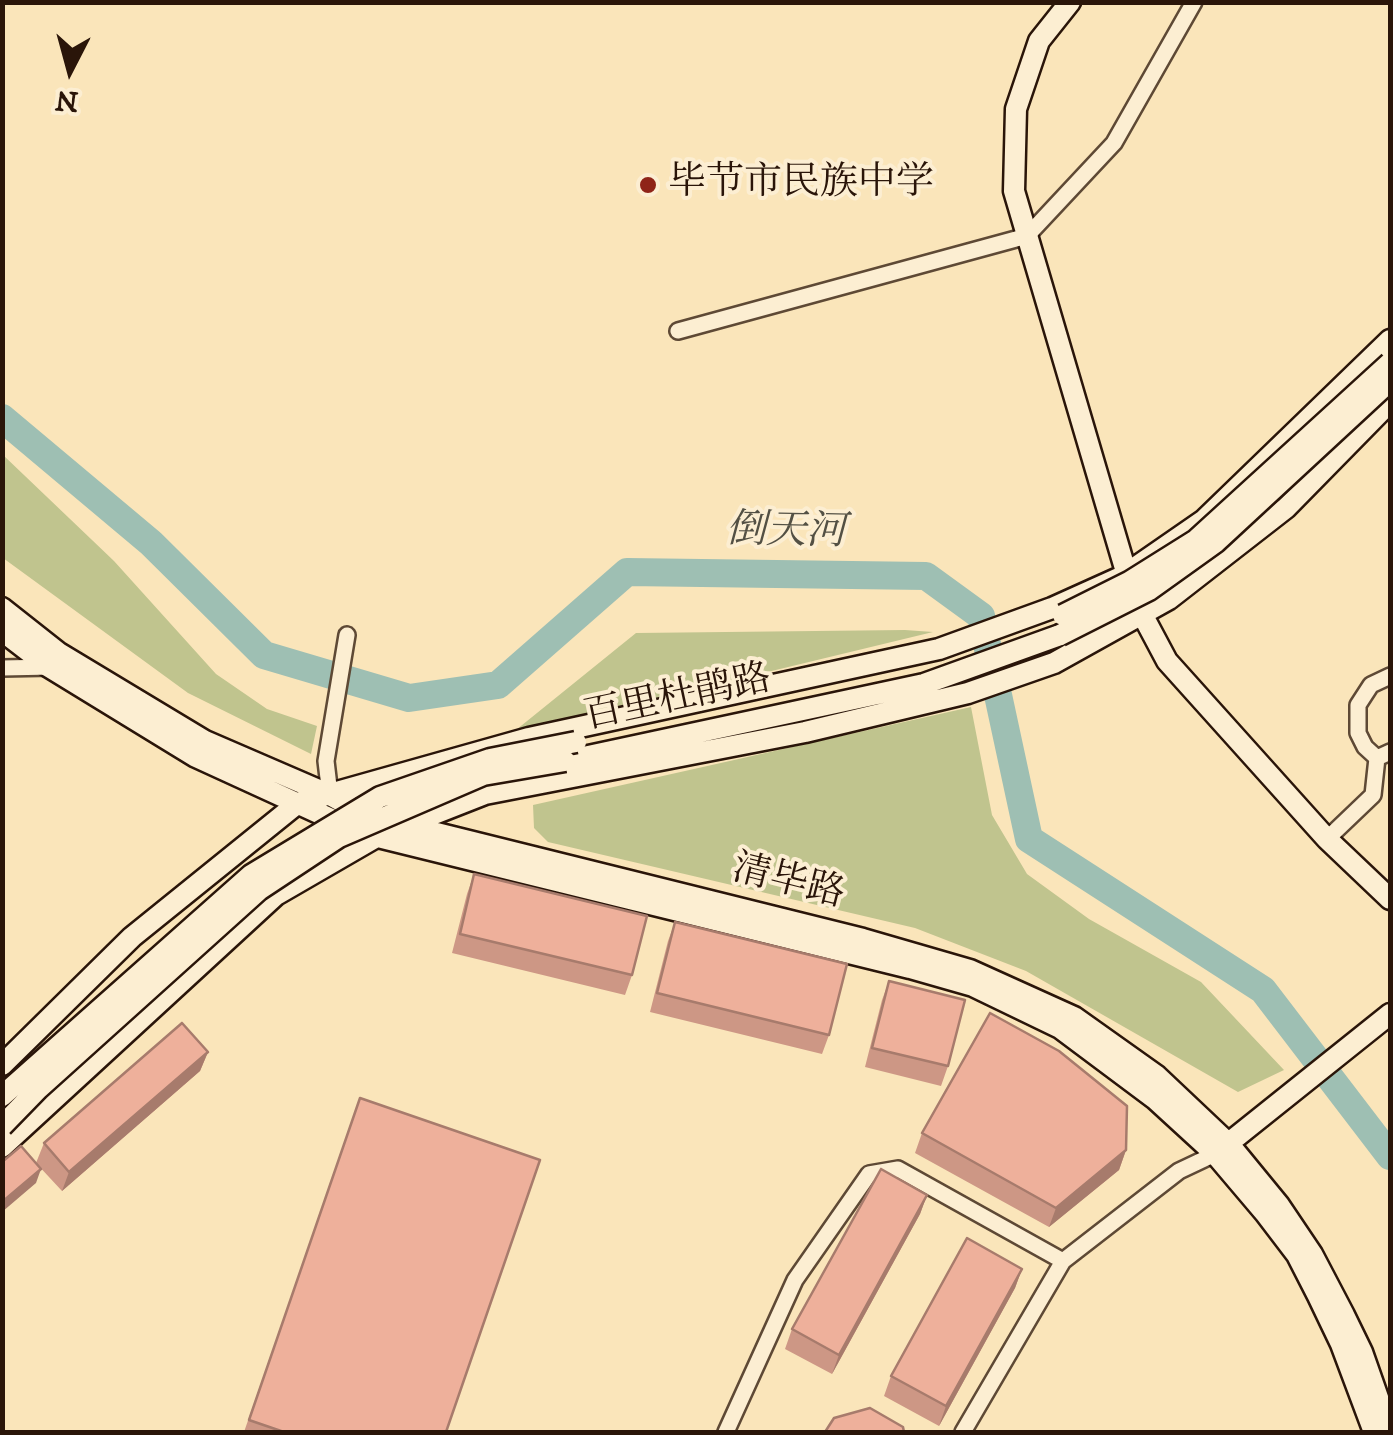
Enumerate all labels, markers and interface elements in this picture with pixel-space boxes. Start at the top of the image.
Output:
north arrow [20,20,120,120]
text: N [54,82,80,119]
place label: 毕节市民族中学 [668,162,934,208]
marker: 毕节市民族中学 [637,174,659,196]
water label: 倒天河 [726,509,846,559]
street label: 百里杜鹃路 [580,658,776,742]
street label: 清毕路 [727,848,849,920]

